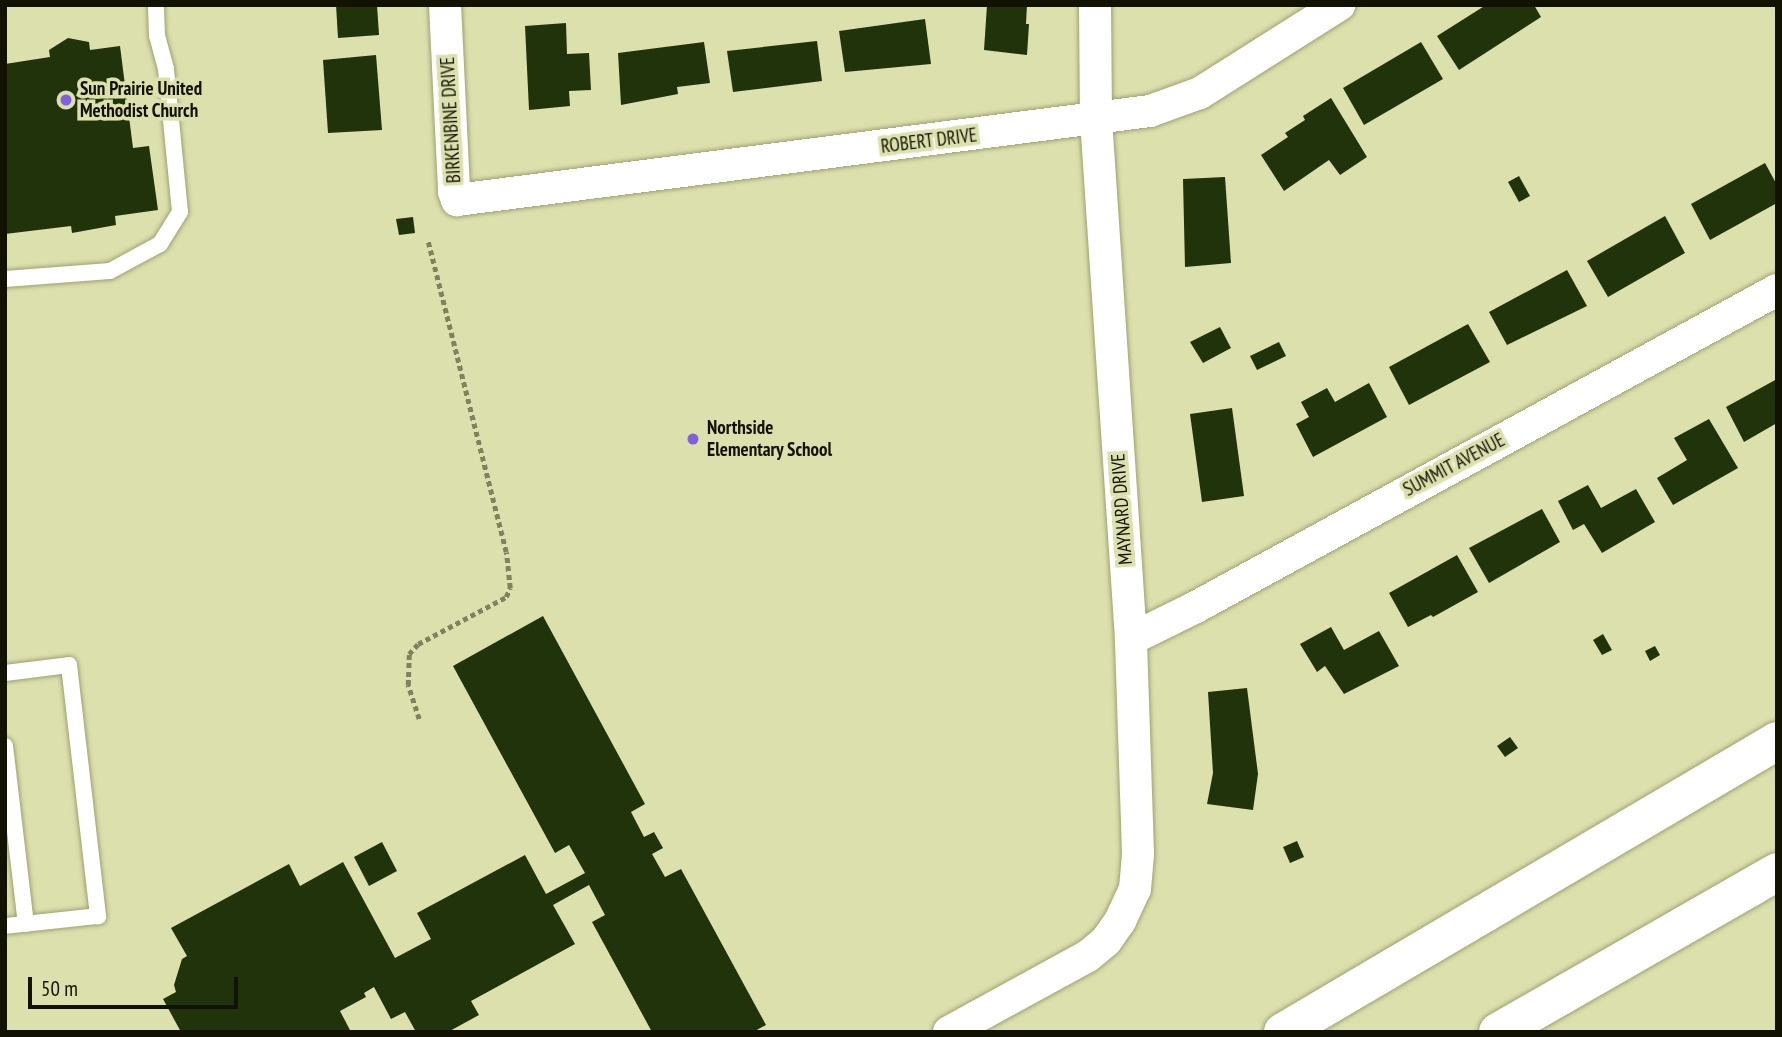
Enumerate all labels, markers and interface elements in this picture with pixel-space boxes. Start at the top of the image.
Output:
street label: BIRKENBINE DRIVE [436,56,466,184]
place label: Sun Prairie United Methodist Church [80,78,202,122]
marker: Sun Prairie United Methodist Church [58,92,74,108]
street label: ROBERT DRIVE [879,124,979,158]
place label: Northside Elementary School [707,417,833,461]
street label: SUMMIT AVENUE [1399,428,1509,502]
marker: Northside Elementary School [685,431,701,447]
street label: MAYNARD DRIVE [1107,453,1137,565]
scale bar [32,964,242,1008]
text: 50 m [41,975,78,1002]

